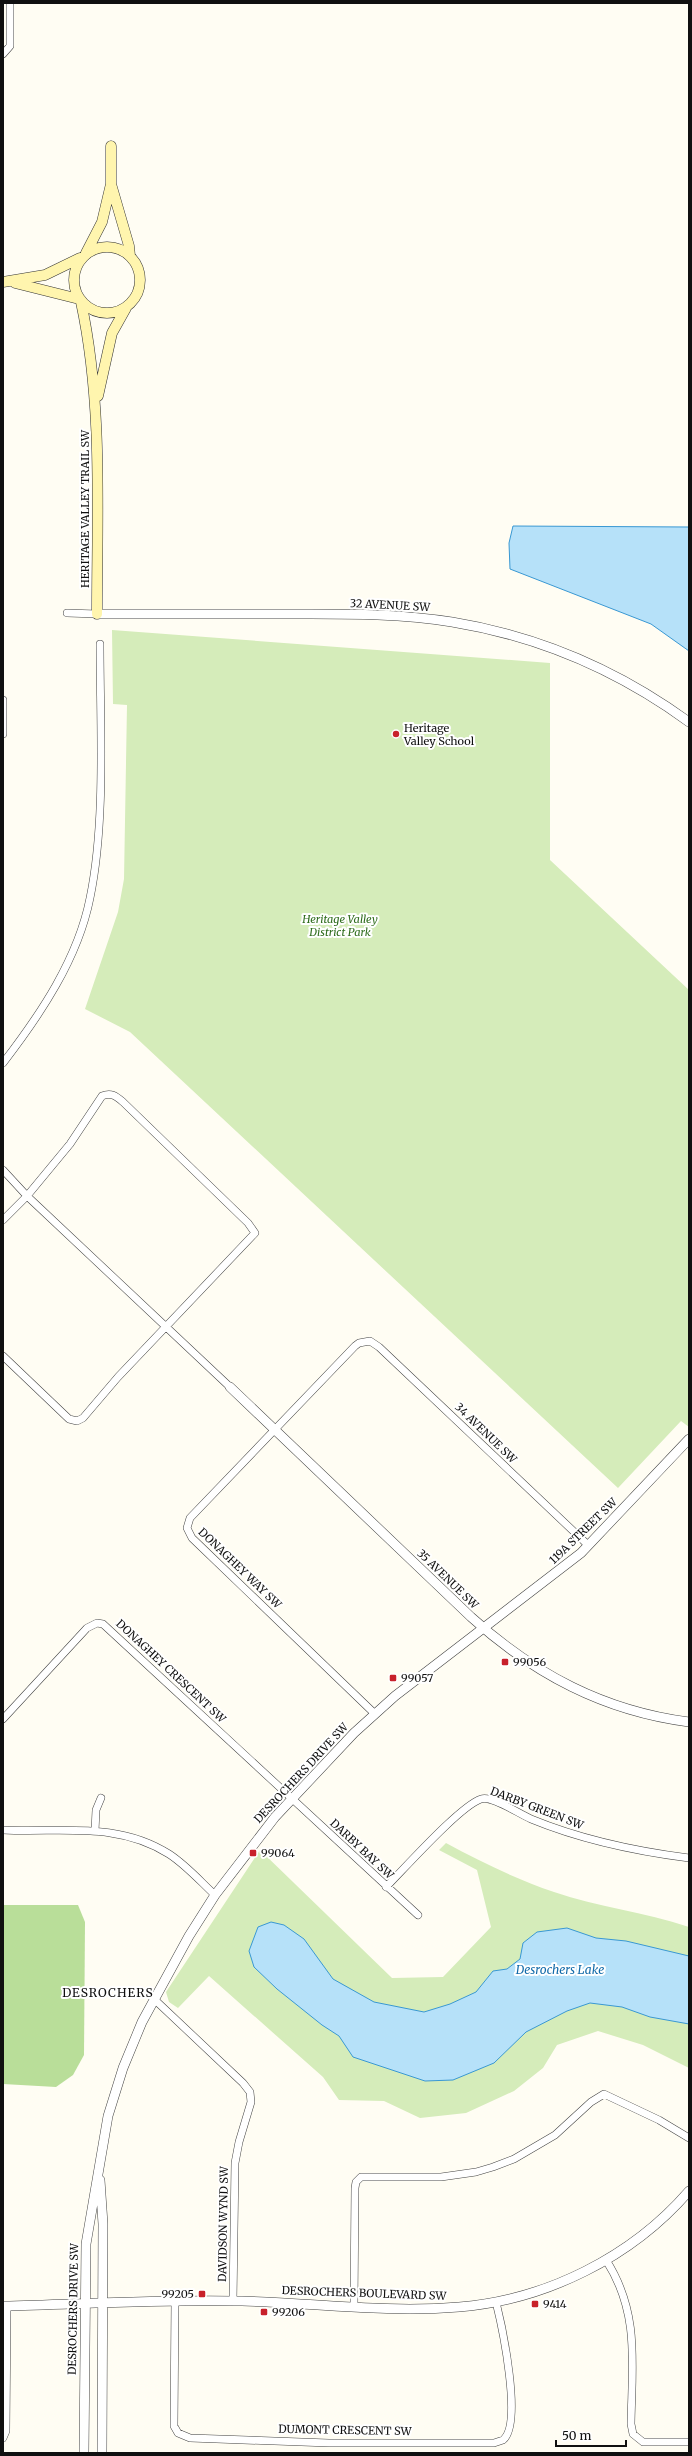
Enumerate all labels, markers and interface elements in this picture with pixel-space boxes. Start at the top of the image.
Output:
street label: HERITAGE VALLEY TRAIL SW [78,429,92,588]
street label: 32 AVENUE SW [350,596,431,614]
place label: Heritage Valley School [403,721,475,748]
marker: Heritage Valley School [391,729,401,739]
park label: Heritage Valley District Park [301,912,378,939]
street label: 34 AVENUE SW [452,1400,521,1467]
street label: 119A STREET SW [546,1494,621,1567]
street label: DONAGHEY WAY SW [196,1525,285,1612]
street label: 35 AVENUE SW [414,1546,482,1612]
street label: DONAGHEY CRESCENT SW [113,1616,230,1726]
place label: 99056 [513,1655,546,1669]
marker: 99056 [500,1657,510,1667]
place label: 99057 [401,1671,433,1685]
marker: 99057 [388,1673,398,1683]
street label: DESROCHERS DRIVE SW [251,1719,352,1826]
street label: DARBY GREEN SW [489,1784,586,1833]
street label: DARBY BAY SW [327,1816,397,1883]
place label: 99064 [261,1846,295,1860]
marker: 99064 [248,1848,258,1858]
water label: Desrochers Lake [515,1962,604,1977]
district label: DESROCHERS [62,1985,154,2000]
street label: DAVIDSON WYND SW [215,2165,231,2282]
street label: DESROCHERS DRIVE SW [65,2242,81,2375]
street label: DESROCHERS BOULEVARD SW [281,2283,448,2303]
place label: 99205 [161,2287,194,2301]
marker: 99205 [197,2289,207,2299]
place label: 9414 [543,2297,567,2311]
marker: 9414 [530,2299,540,2309]
place label: 99206 [272,2305,305,2319]
marker: 99206 [259,2307,269,2317]
street label: DUMONT CRESCENT SW [278,2422,413,2438]
scale bar [556,2422,626,2448]
text: 50 m [562,2428,591,2443]

